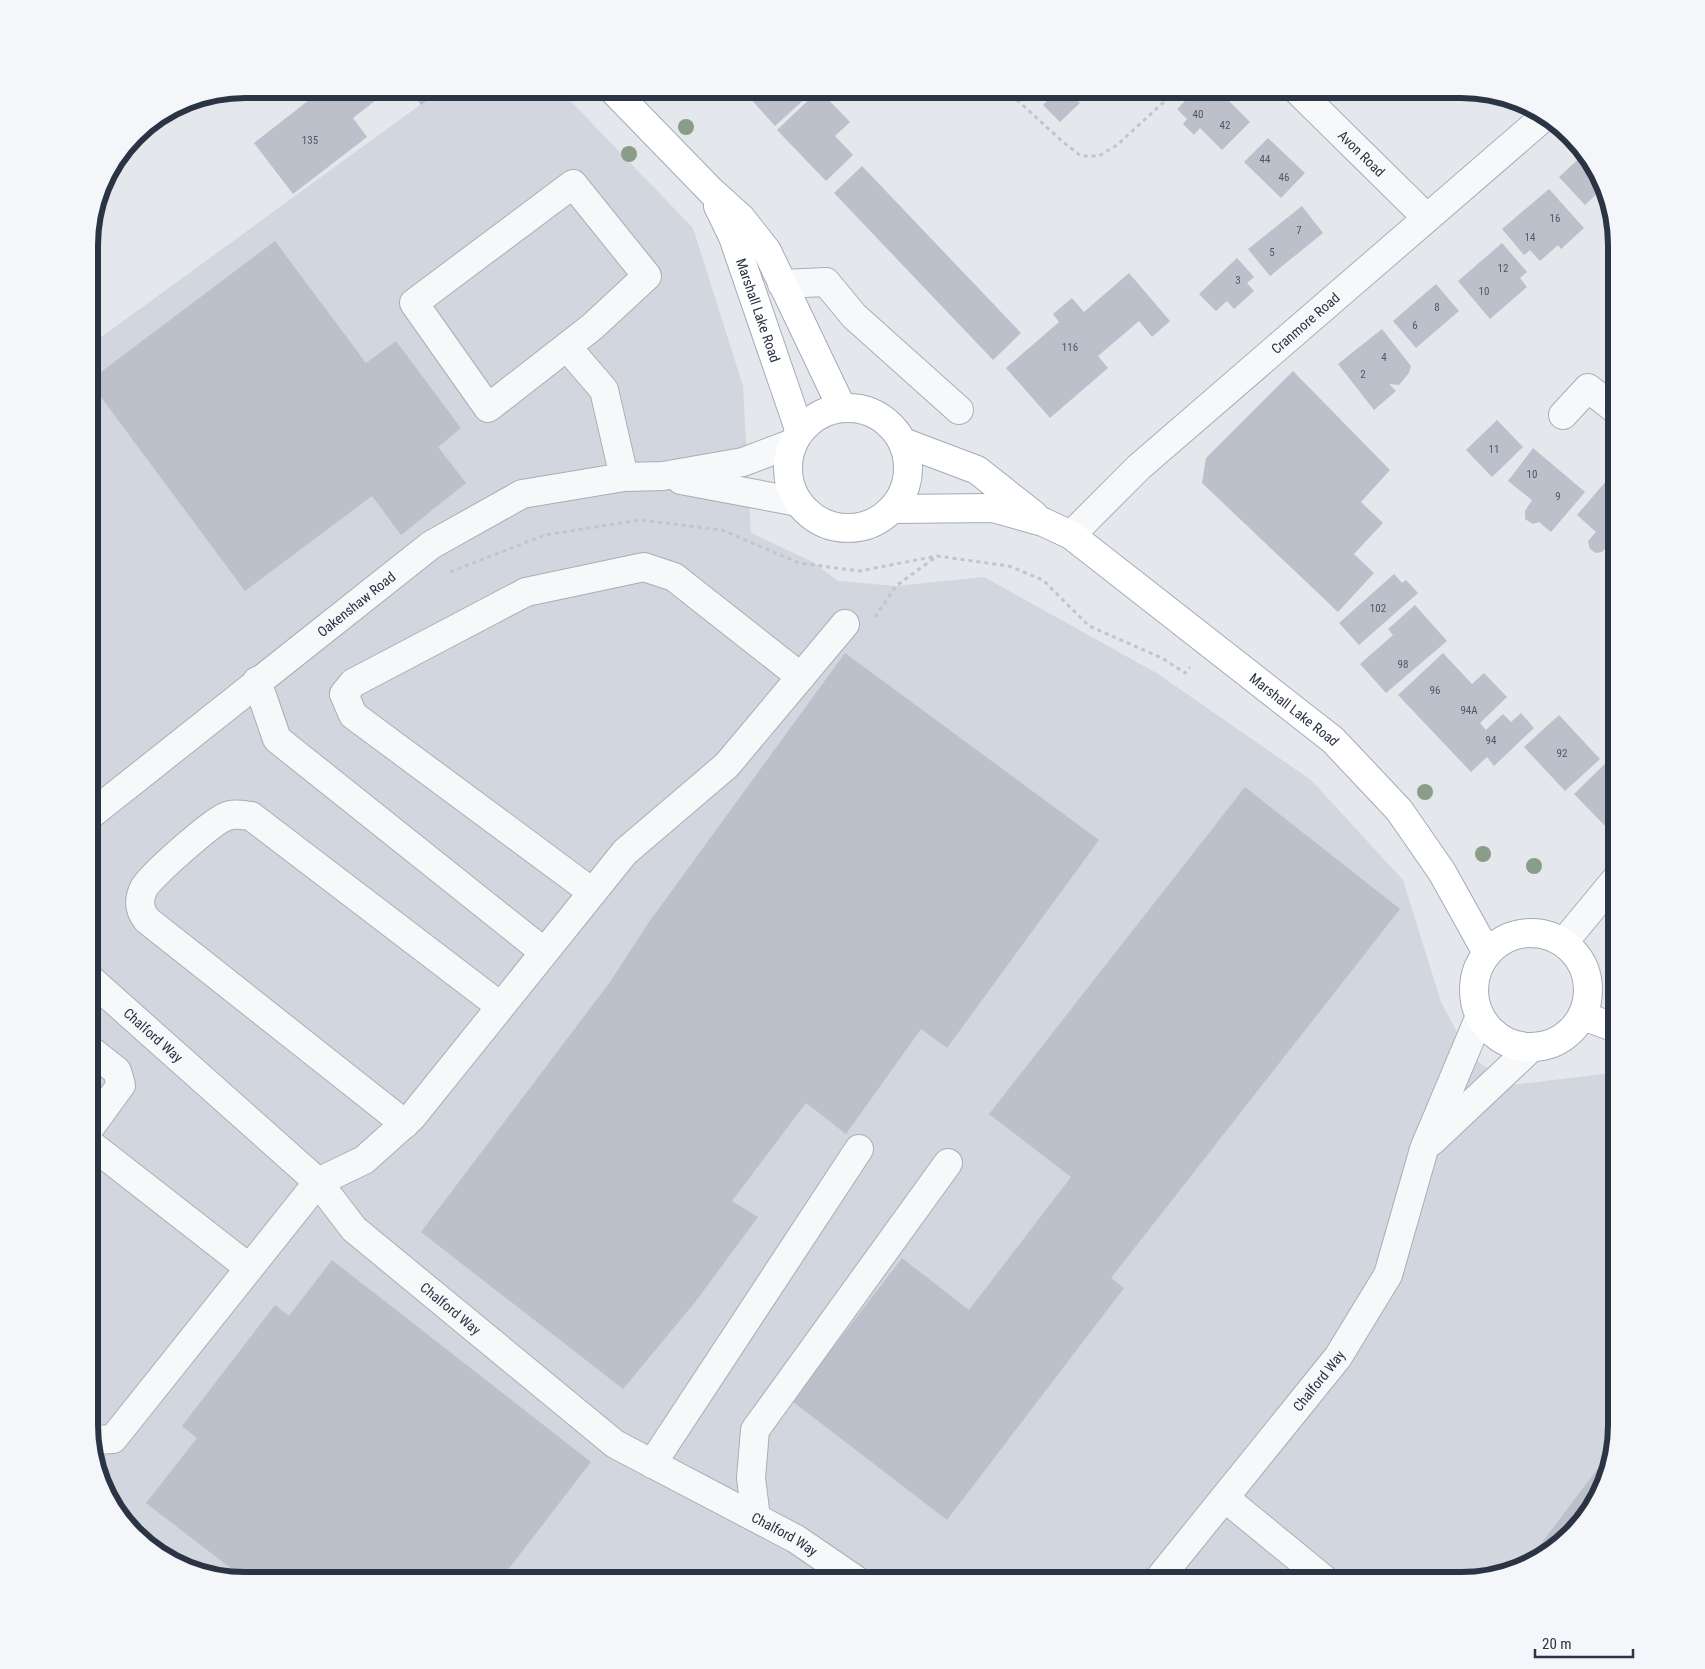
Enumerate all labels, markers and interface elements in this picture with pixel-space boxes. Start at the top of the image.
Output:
house number: 40 [1193,108,1203,121]
house number: 42 [1220,119,1230,132]
street label: Avon Road [1335,127,1388,180]
house number: 135 [302,134,318,147]
house number: 44 [1260,153,1271,166]
house number: 46 [1279,171,1289,184]
house number: 16 [1550,212,1560,225]
house number: 7 [1296,224,1302,237]
house number: 14 [1525,231,1536,244]
house number: 5 [1269,246,1275,259]
street label: Marshall Lake Road [733,256,783,364]
house number: 12 [1498,262,1508,275]
house number: 3 [1235,274,1241,287]
house number: 10 [1479,285,1489,298]
street label: Cranmore Road [1268,289,1343,357]
house number: 8 [1434,301,1440,314]
house number: 6 [1412,319,1418,332]
house number: 116 [1062,341,1078,354]
house number: 4 [1381,351,1387,364]
house number: 2 [1360,368,1366,381]
house number: 11 [1489,443,1499,456]
house number: 10 [1527,468,1537,481]
house number: 9 [1555,490,1561,503]
street label: Oakenshaw Road [314,568,398,640]
house number: 102 [1370,602,1386,615]
house number: 98 [1398,658,1408,671]
street label: Marshall Lake Road [1246,670,1342,749]
house number: 96 [1430,684,1440,697]
house number: 94A [1460,704,1478,717]
house number: 94 [1486,734,1497,747]
house number: 92 [1557,747,1567,760]
street label: Chalford Way [121,1005,186,1066]
street label: Chalford Way [417,1279,484,1338]
street label: Chalford Way [1290,1348,1348,1414]
street label: Chalford Way [749,1509,821,1559]
scale bar [1535,1626,1632,1658]
text: 20 m [1542,1635,1572,1653]

